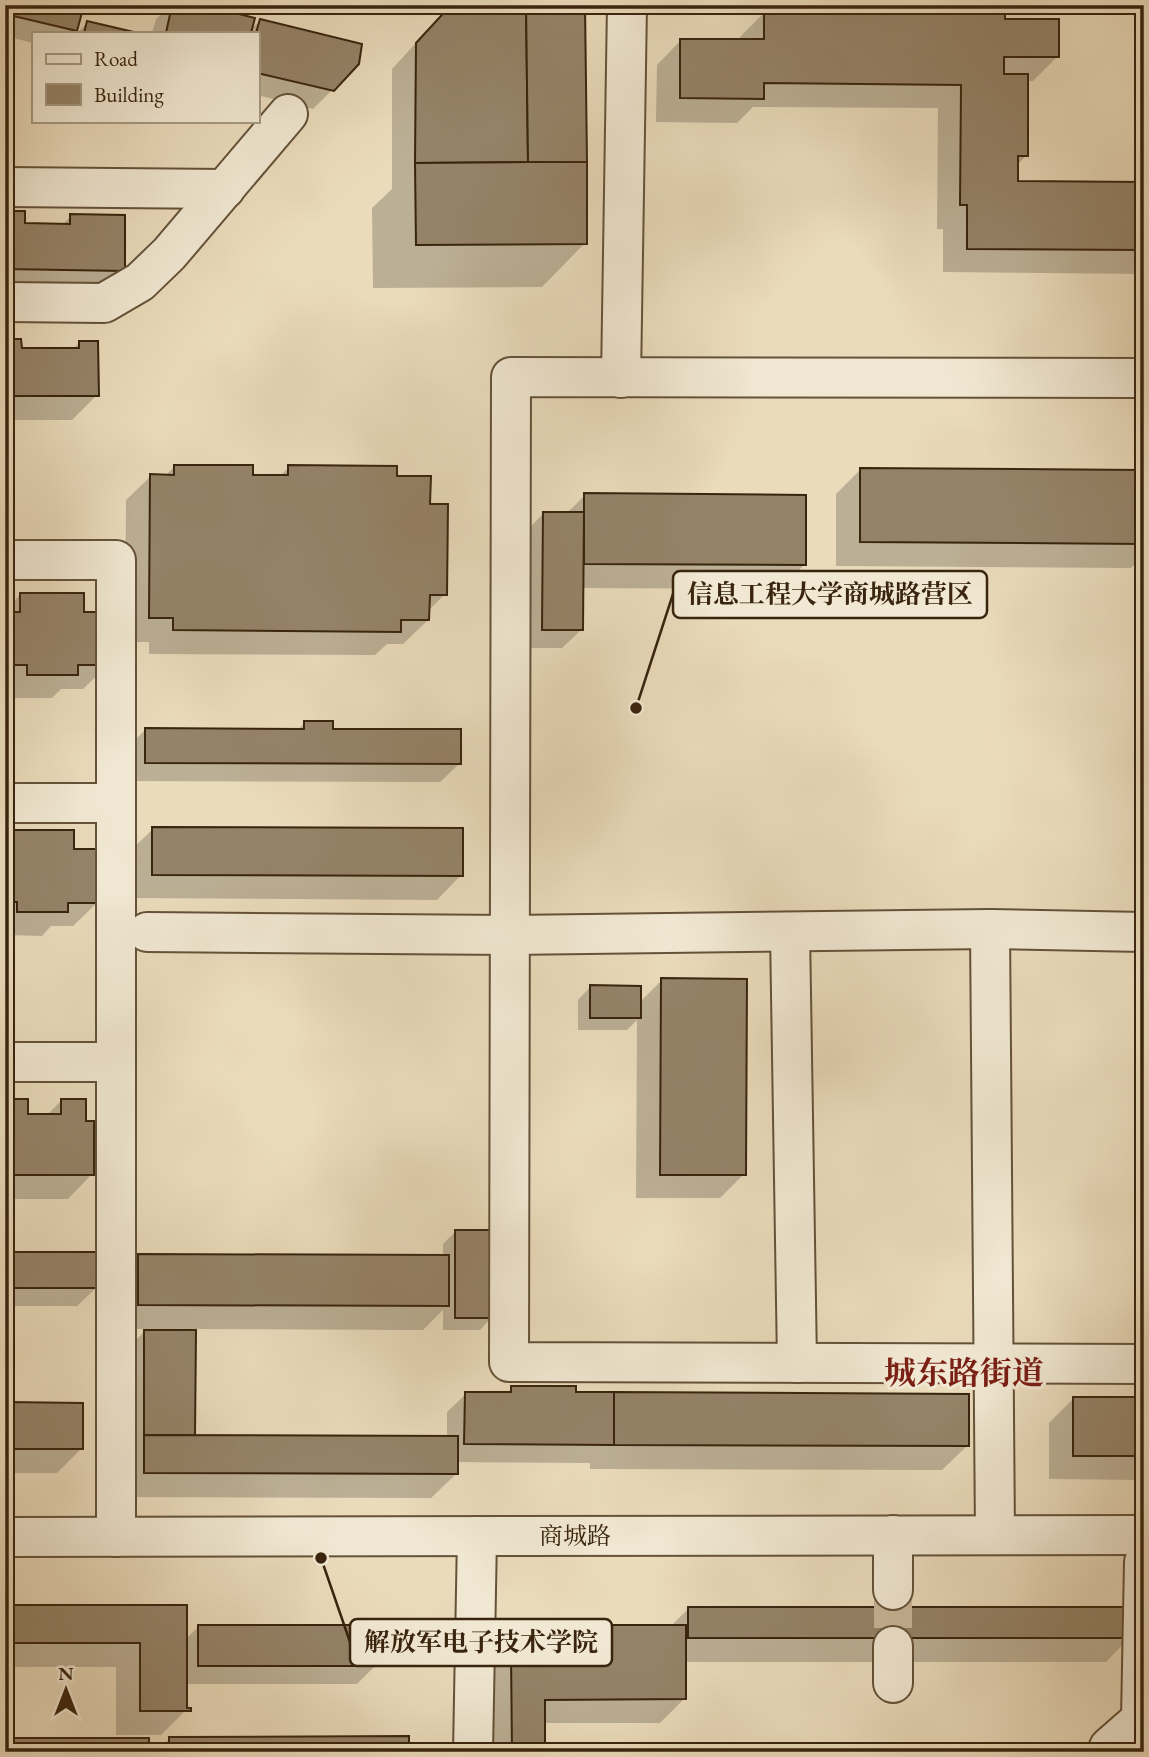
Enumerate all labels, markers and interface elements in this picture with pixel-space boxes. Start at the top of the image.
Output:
legend [32,32,259,122]
text: Road [94,45,138,72]
text: Building [94,81,164,108]
callout: 信息工程大学商城路营区 [673,571,987,618]
text: 信息工程大学商城路营区 [687,577,973,611]
district label: 城东路街道 [884,1352,1044,1394]
street label: 商城路 [539,1520,611,1551]
callout: 解放军电子技术学院 [350,1619,612,1666]
text: 解放军电子技术学院 [364,1625,598,1659]
north arrow [32,1656,102,1726]
text: N [58,1661,74,1686]

